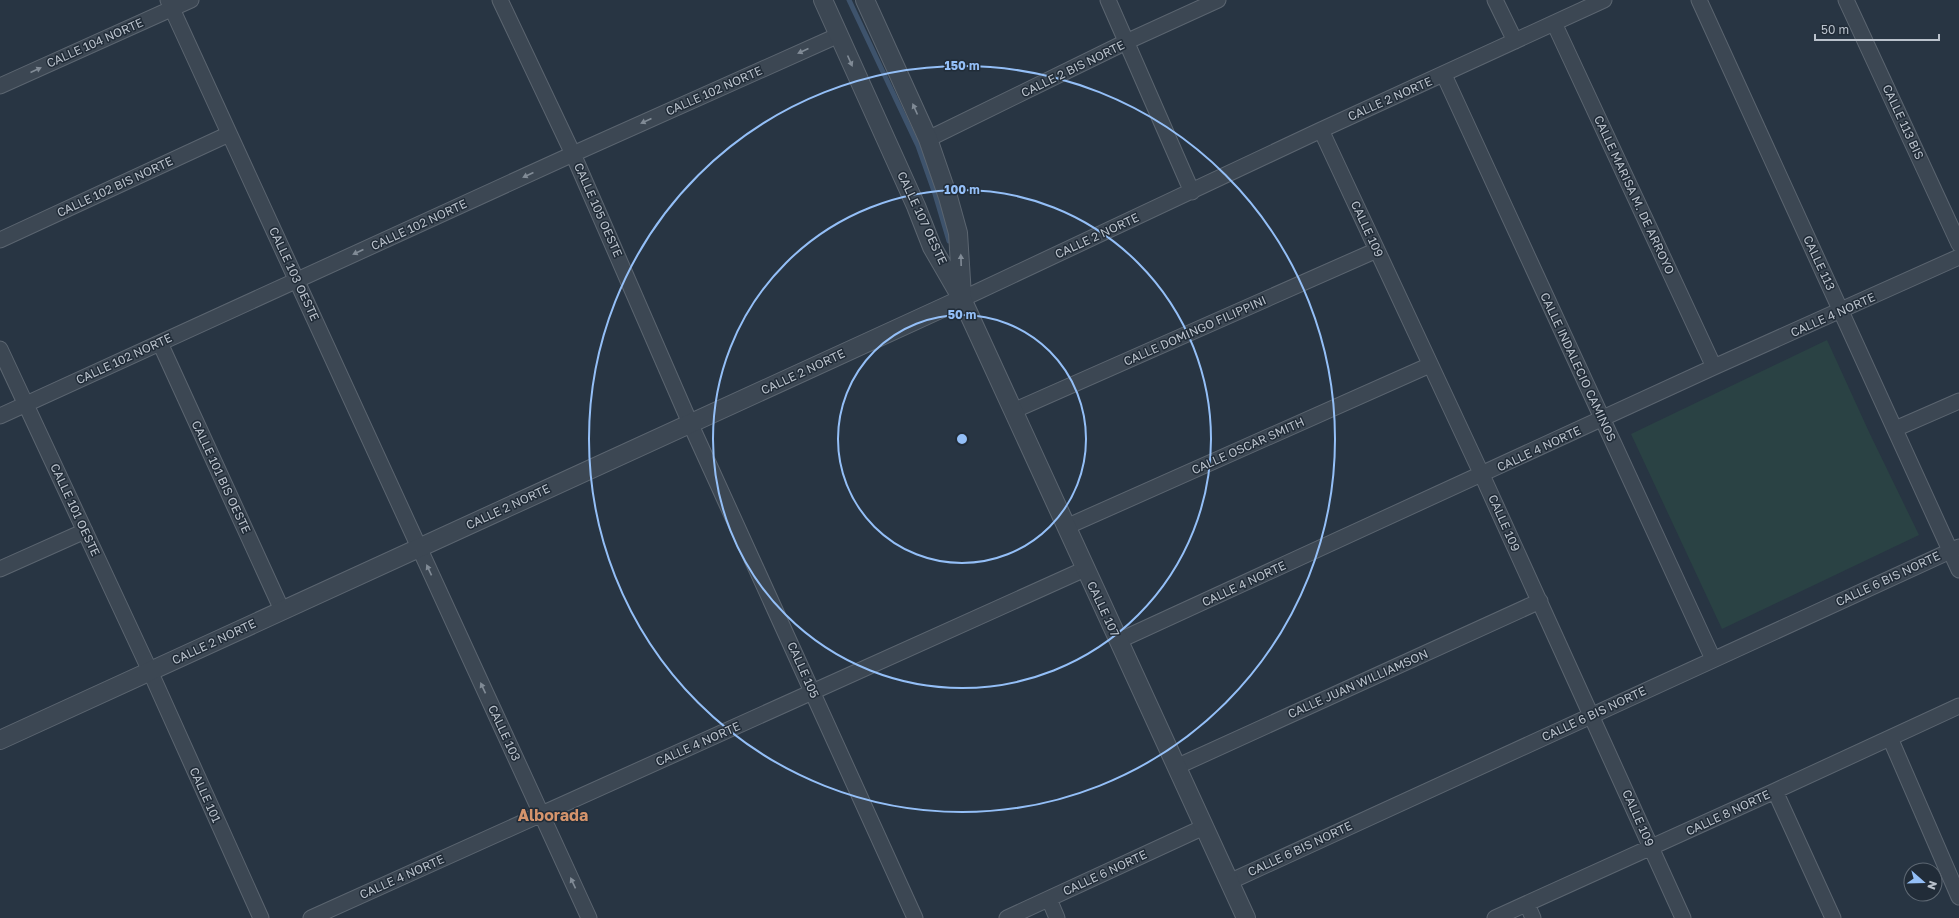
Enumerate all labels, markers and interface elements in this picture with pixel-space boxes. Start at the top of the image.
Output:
street label: CALLE 104 NORTE [44,14,146,71]
scale bar [1815,16,1939,42]
text: 50 m [1821,22,1849,37]
street label: CALLE 2 BIS NORTE [1019,37,1127,100]
one-way arrow [797,48,809,54]
one-way arrow [847,56,853,67]
text: 150 m [945,58,979,73]
street label: CALLE 102 NORTE [663,63,764,119]
one-way arrow [30,67,41,73]
street label: CALLE 2 NORTE [1345,73,1434,124]
street label: CALLE 113 BIS [1880,82,1928,162]
one-way arrow [912,104,918,115]
street label: CALLE MARISA M. DE ARROYO [1591,113,1678,277]
one-way arrow [640,118,652,124]
street label: CALLE 102 BIS NORTE [54,153,175,220]
street label: CALLE 105 OESTE [571,160,626,259]
street label: CALLE 107 OESTE [894,169,951,267]
one-way arrow [522,172,533,178]
text: 100 m [944,182,980,197]
street label: CALLE 102 NORTE [368,196,469,253]
street label: CALLE 109 [1348,198,1387,259]
street label: CALLE 2 NORTE [1053,210,1141,262]
street label: CALLE 103 OESTE [266,225,323,323]
street label: CALLE 113 [1800,233,1839,293]
one-way arrow [353,249,364,255]
one-way arrow [957,254,964,266]
street label: CALLE 4 NORTE [1788,289,1877,340]
street label: CALLE INDALECIO CAMINOS [1537,290,1620,444]
street label: CALLE DOMINGO FILIPPINI [1121,292,1269,369]
text: 50 m [948,307,976,322]
street label: CALLE 102 NORTE [73,330,174,387]
street label: CALLE 2 NORTE [759,346,847,398]
street label: CALLE OSCAR SMITH [1189,414,1307,477]
street label: CALLE 101 BIS OESTE [189,418,254,536]
street label: CALLE 4 NORTE [1494,423,1583,475]
centre of rings [955,432,969,446]
street label: CALLE 101 OESTE [47,461,104,559]
street label: CALLE 2 NORTE [464,481,552,533]
street label: CALLE 109 [1485,492,1524,553]
street label: CALLE 6 BIS NORTE [1833,548,1942,609]
street label: CALLE 4 NORTE [1199,558,1288,610]
one-way arrow [426,565,432,576]
street label: CALLE 107 [1084,579,1123,639]
street label: CALLE 2 NORTE [170,616,258,668]
street label: CALLE 105 [784,639,823,700]
street label: CALLE JUAN WILLIAMSON [1285,646,1430,721]
one-way arrow [480,683,486,694]
street label: CALLE 6 BIS NORTE [1539,683,1648,744]
street label: CALLE 103 [485,702,524,763]
street label: CALLE 4 NORTE [653,718,742,769]
street label: CALLE 101 [187,765,224,825]
street label: CALLE 109 [1619,787,1658,848]
street label: CALLE 8 NORTE [1683,787,1772,839]
district label: Alborada [518,805,588,825]
street label: CALLE 6 BIS NORTE [1245,818,1354,879]
street label: CALLE 6 NORTE [1060,847,1149,899]
street label: CALLE 4 NORTE [357,851,446,902]
north arrow [1903,862,1943,902]
one-way arrow [570,877,576,888]
text: N [1925,879,1940,892]

